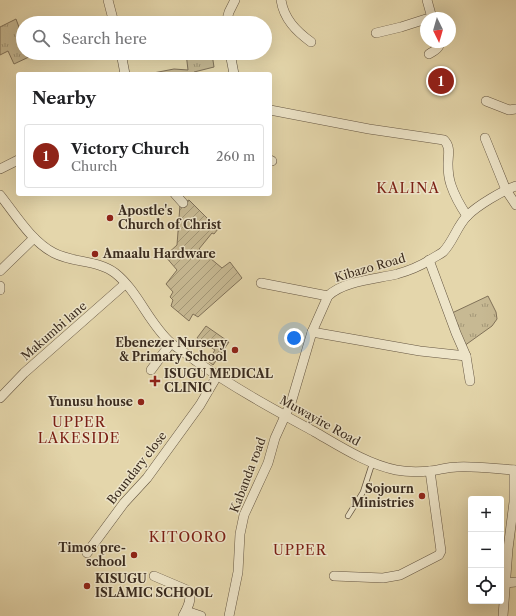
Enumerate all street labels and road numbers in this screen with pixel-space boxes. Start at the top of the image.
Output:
street label: Kibazo Road [333,250,408,285]
street label: Makumbi lane [18,298,90,363]
street label: Muwayire Road [277,392,364,449]
street label: Boundary close [104,428,170,507]
street label: Kabanda road [226,434,269,515]

